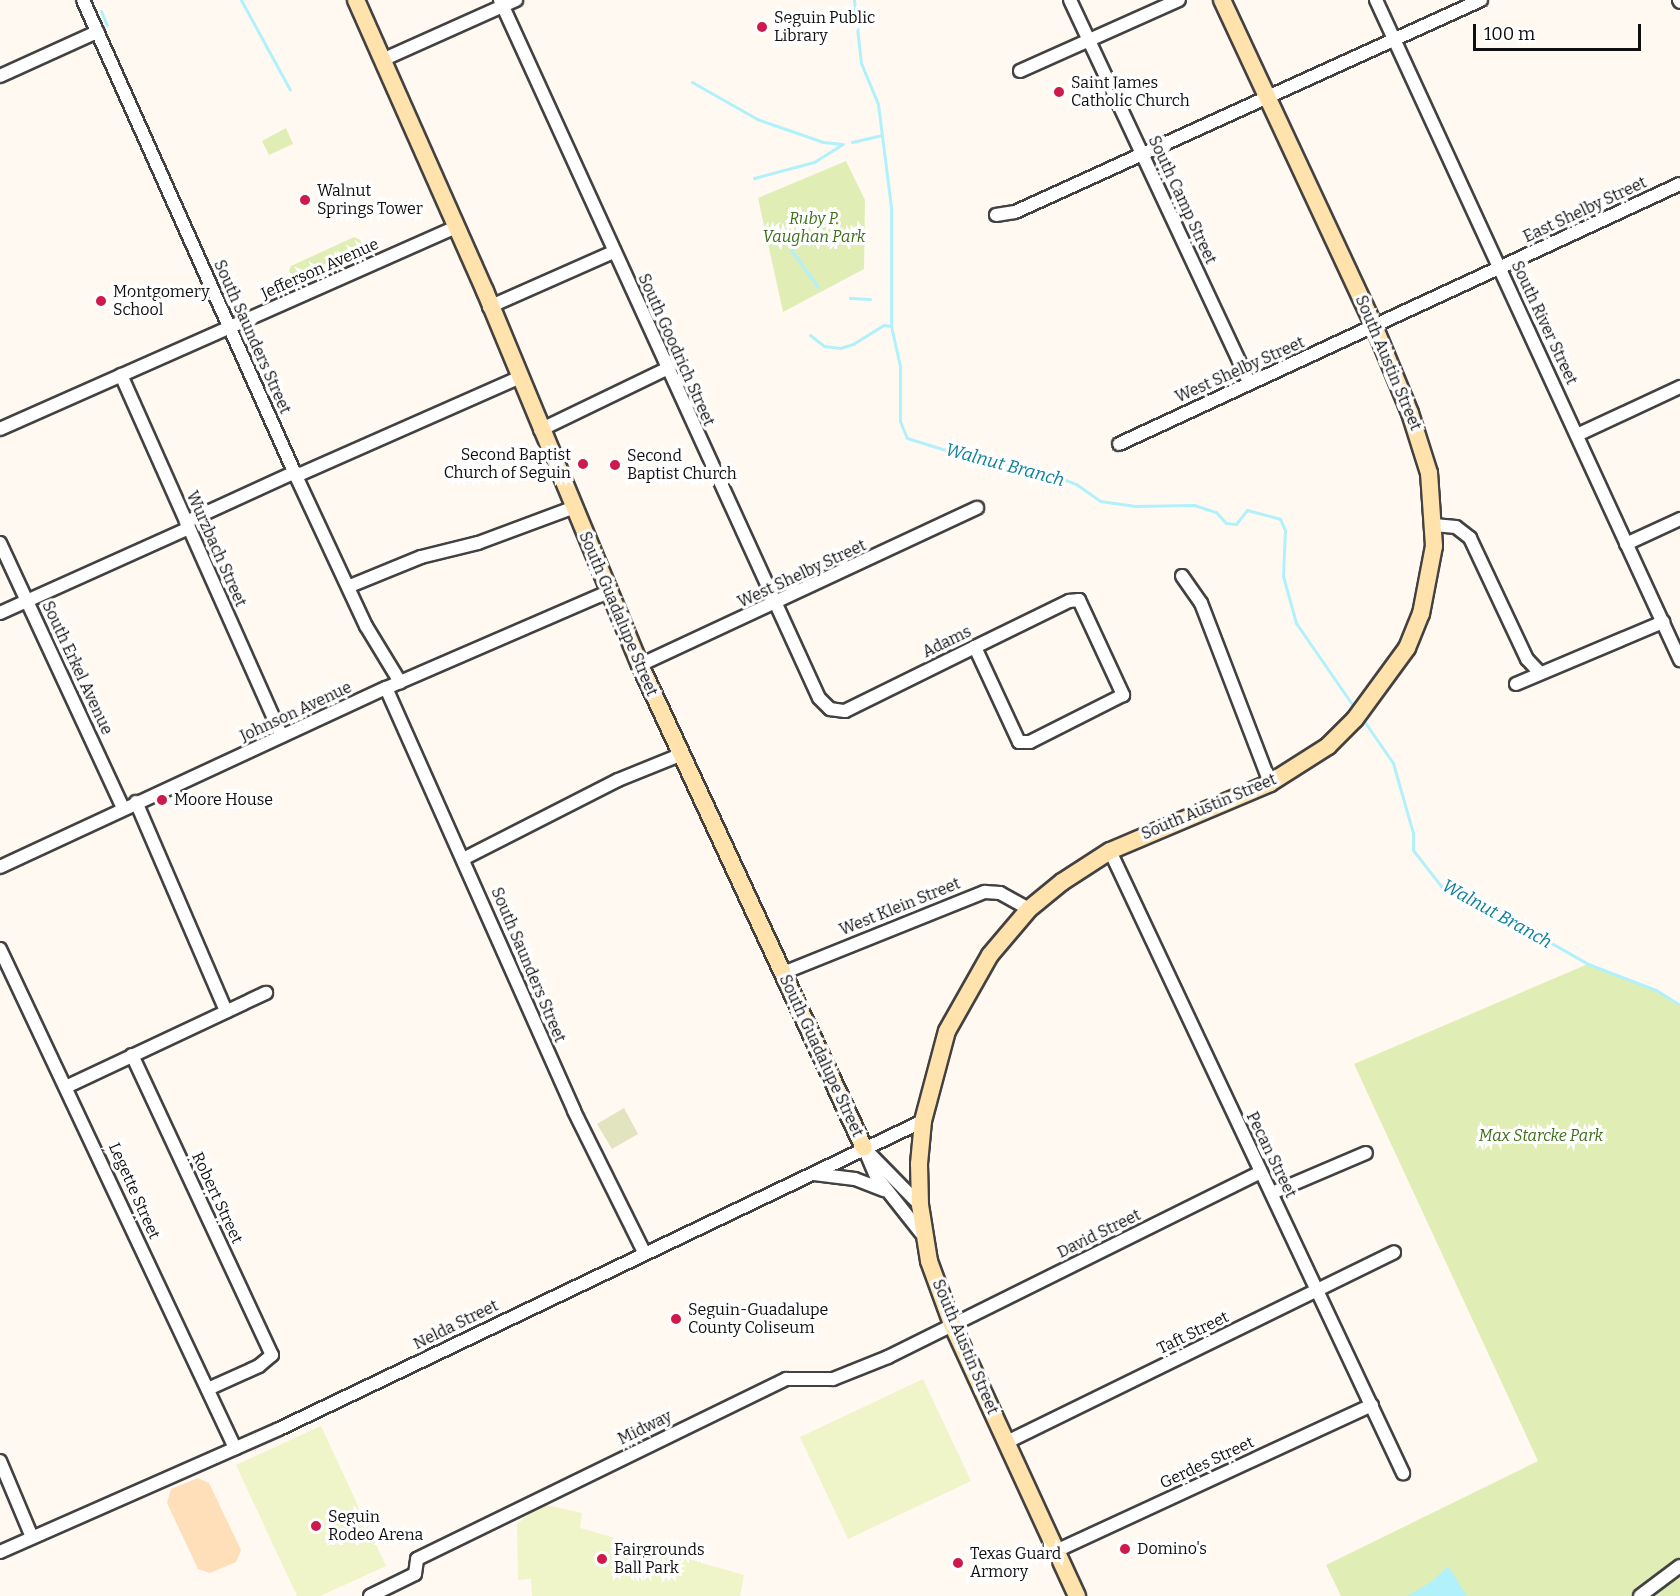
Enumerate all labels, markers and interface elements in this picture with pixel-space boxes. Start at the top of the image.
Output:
place label: Seguin Public Library [774,8,875,46]
scale bar [1476,12,1644,50]
marker: Seguin Public Library [755,20,769,34]
text: 100 m [1484,23,1535,45]
place label: Saint James Catholic Church [1071,73,1190,111]
marker: Saint James Catholic Church [1052,85,1066,99]
street label: South Camp Street [1144,133,1220,267]
street label: East Shelby Street [1520,173,1650,247]
place label: Walnut Springs Tower [317,181,423,219]
marker: Walnut Springs Tower [298,193,312,207]
park label: Ruby P. Vaughan Park [763,209,865,247]
street label: Jefferson Avenue [258,234,382,304]
street label: South Saunders Street [209,257,295,417]
street label: South River Street [1507,258,1581,388]
street label: South Goodrich Street [634,271,718,429]
place label: Montgomery School [113,282,210,320]
street label: South Austin Street [1351,293,1425,433]
marker: Montgomery School [94,294,108,308]
street label: West Shelby Street [1172,333,1308,407]
water label: Walnut Branch [943,439,1067,491]
place label: Second Baptist Church of Seguin [444,445,571,483]
place label: Second Baptist Church [627,446,737,484]
marker: Second Baptist Church of Seguin [576,457,590,471]
marker: Second Baptist Church [608,458,622,472]
street label: Wurzbach Street [182,488,250,610]
street label: South Guadalupe Street [575,529,661,699]
street label: West Shelby Street [735,536,869,612]
street label: South Erkel Avenue [38,598,116,738]
street label: Adams [919,622,975,662]
street label: Johnson Avenue [237,678,355,746]
street label: South Austin Street [1139,770,1279,844]
place label: Moore House [174,790,273,810]
marker: Moore House [155,793,169,807]
street label: West Klein Street [837,874,963,940]
water label: Walnut Branch [1438,875,1556,953]
street label: South Saunders Street [487,885,569,1045]
street label: South Guadalupe Street [775,972,867,1140]
street label: Pecan Street [1242,1109,1300,1201]
park label: Max Starcke Park [1479,1126,1603,1146]
street label: Legette Street [104,1140,164,1242]
street label: Robert Street [187,1149,247,1247]
street label: David Street [1054,1206,1144,1262]
street label: South Austin Street [928,1277,1002,1417]
street label: Nelda Street [410,1296,502,1354]
place label: Seguin-Guadalupe County Coliseum [688,1300,828,1338]
street label: Taft Street [1154,1307,1232,1359]
marker: Seguin-Guadalupe County Coliseum [669,1312,683,1326]
street label: Midway [615,1407,675,1449]
street label: Gerdes Street [1157,1433,1257,1493]
place label: Seguin Rodeo Arena [328,1507,423,1545]
marker: Seguin Rodeo Arena [309,1519,323,1533]
place label: Domino's [1137,1539,1207,1559]
place label: Fairgrounds Ball Park [614,1540,705,1578]
marker: Domino's [1118,1542,1132,1556]
place label: Texas Guard Armory [970,1544,1061,1582]
marker: Fairgrounds Ball Park [595,1552,609,1566]
marker: Texas Guard Armory [951,1556,965,1570]

